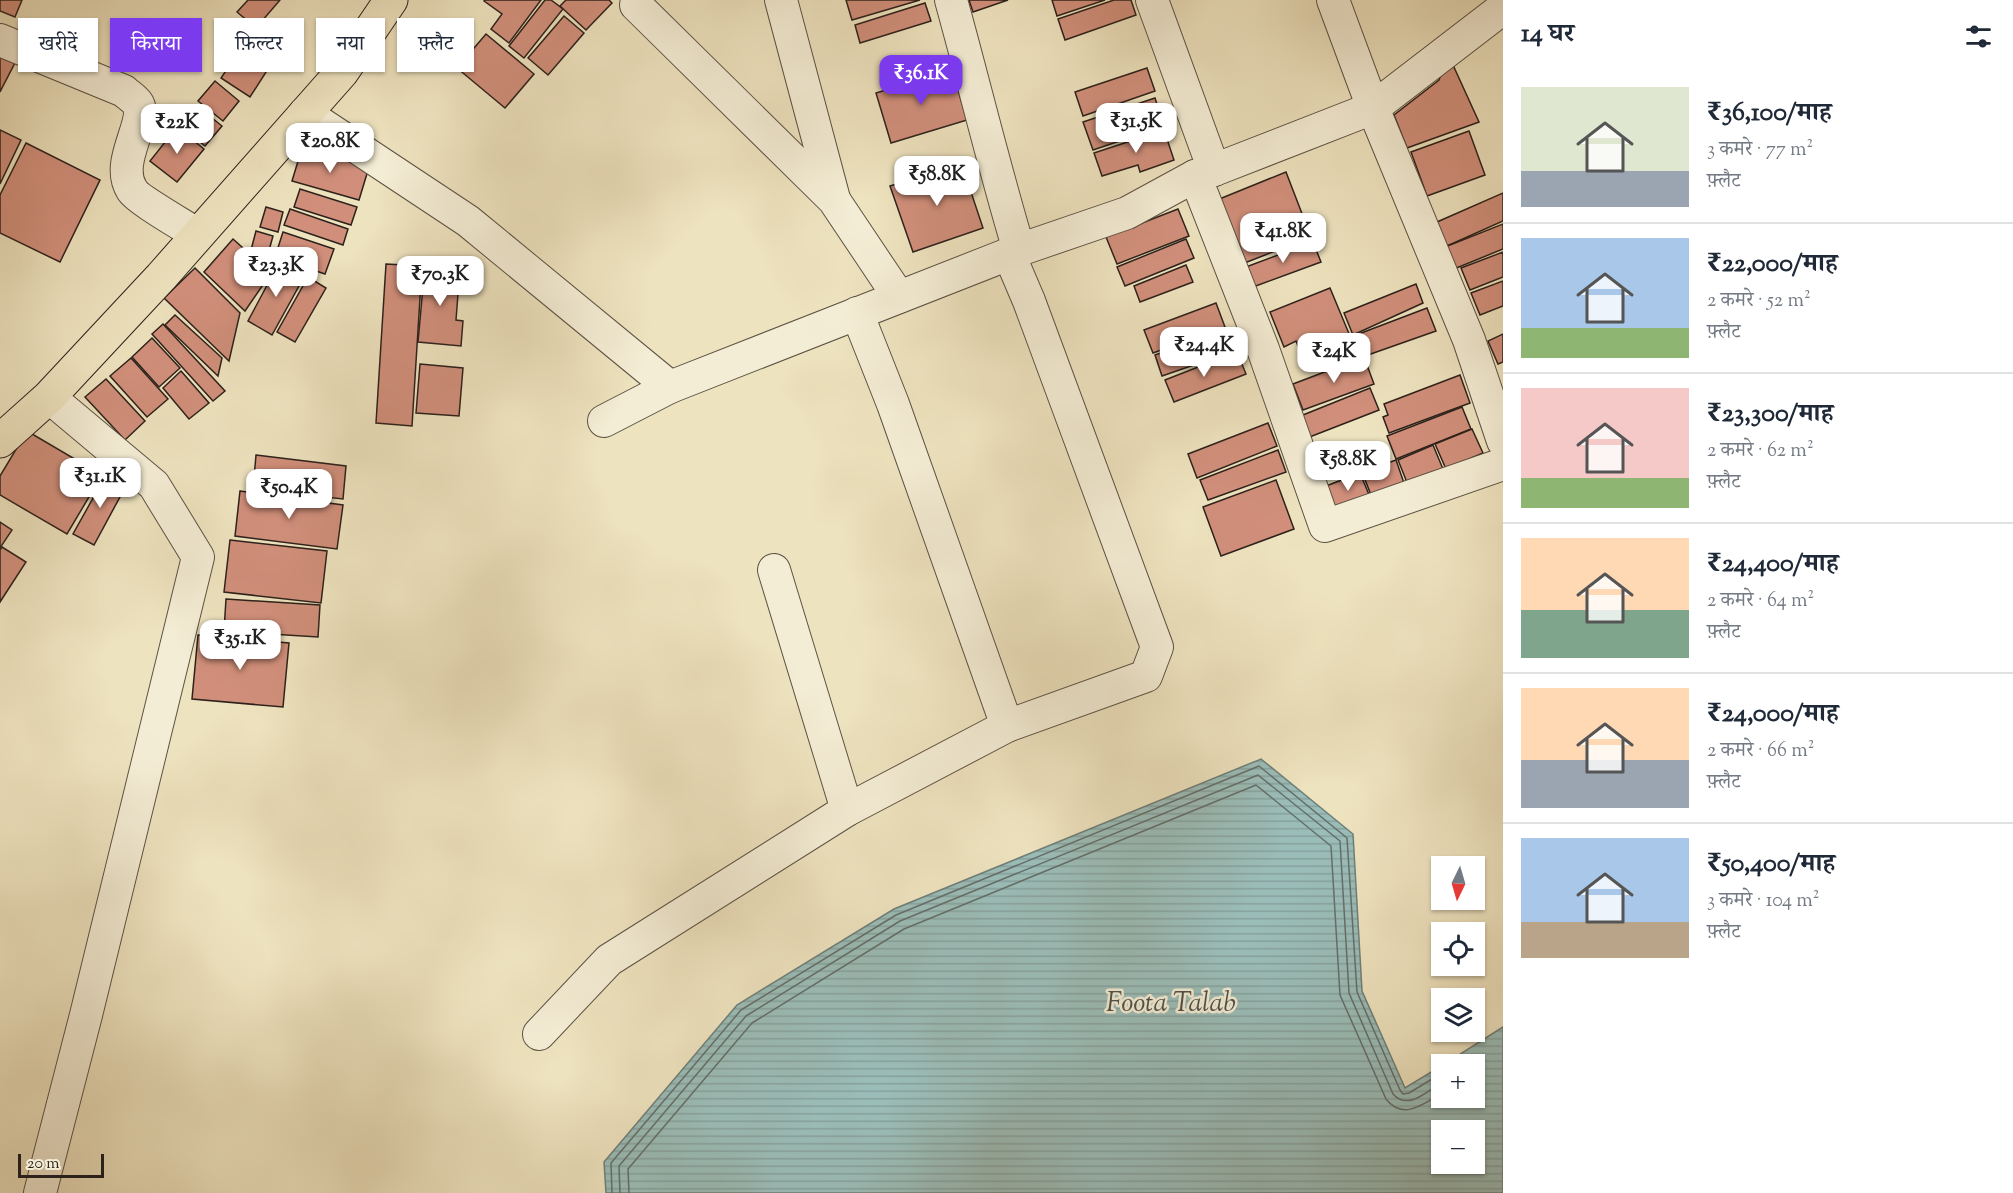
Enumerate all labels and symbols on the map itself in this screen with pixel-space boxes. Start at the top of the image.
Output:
pin: ₹36.1K [872,55,970,106]
pin: ₹31.5K [1087,103,1185,154]
pin: ₹22K [141,104,213,155]
pin: ₹20.8K [281,123,379,174]
pin: ₹58.8K [888,156,986,207]
pin: ₹41.8K [1234,213,1332,264]
pin: ₹23.3K [227,247,325,298]
pin: ₹70.3K [391,256,489,307]
pin: ₹24.4K [1155,327,1253,378]
pin: ₹24K [1298,333,1370,384]
pin: ₹58.8K [1299,441,1397,492]
pin: ₹31.1K [51,458,149,509]
pin: ₹50.4K [240,469,338,520]
pin: ₹35.1K [191,620,289,671]
north arrow [1431,856,1485,910]
water label: Foota Talab [1106,985,1236,1024]
scale bar [18,1151,104,1178]

